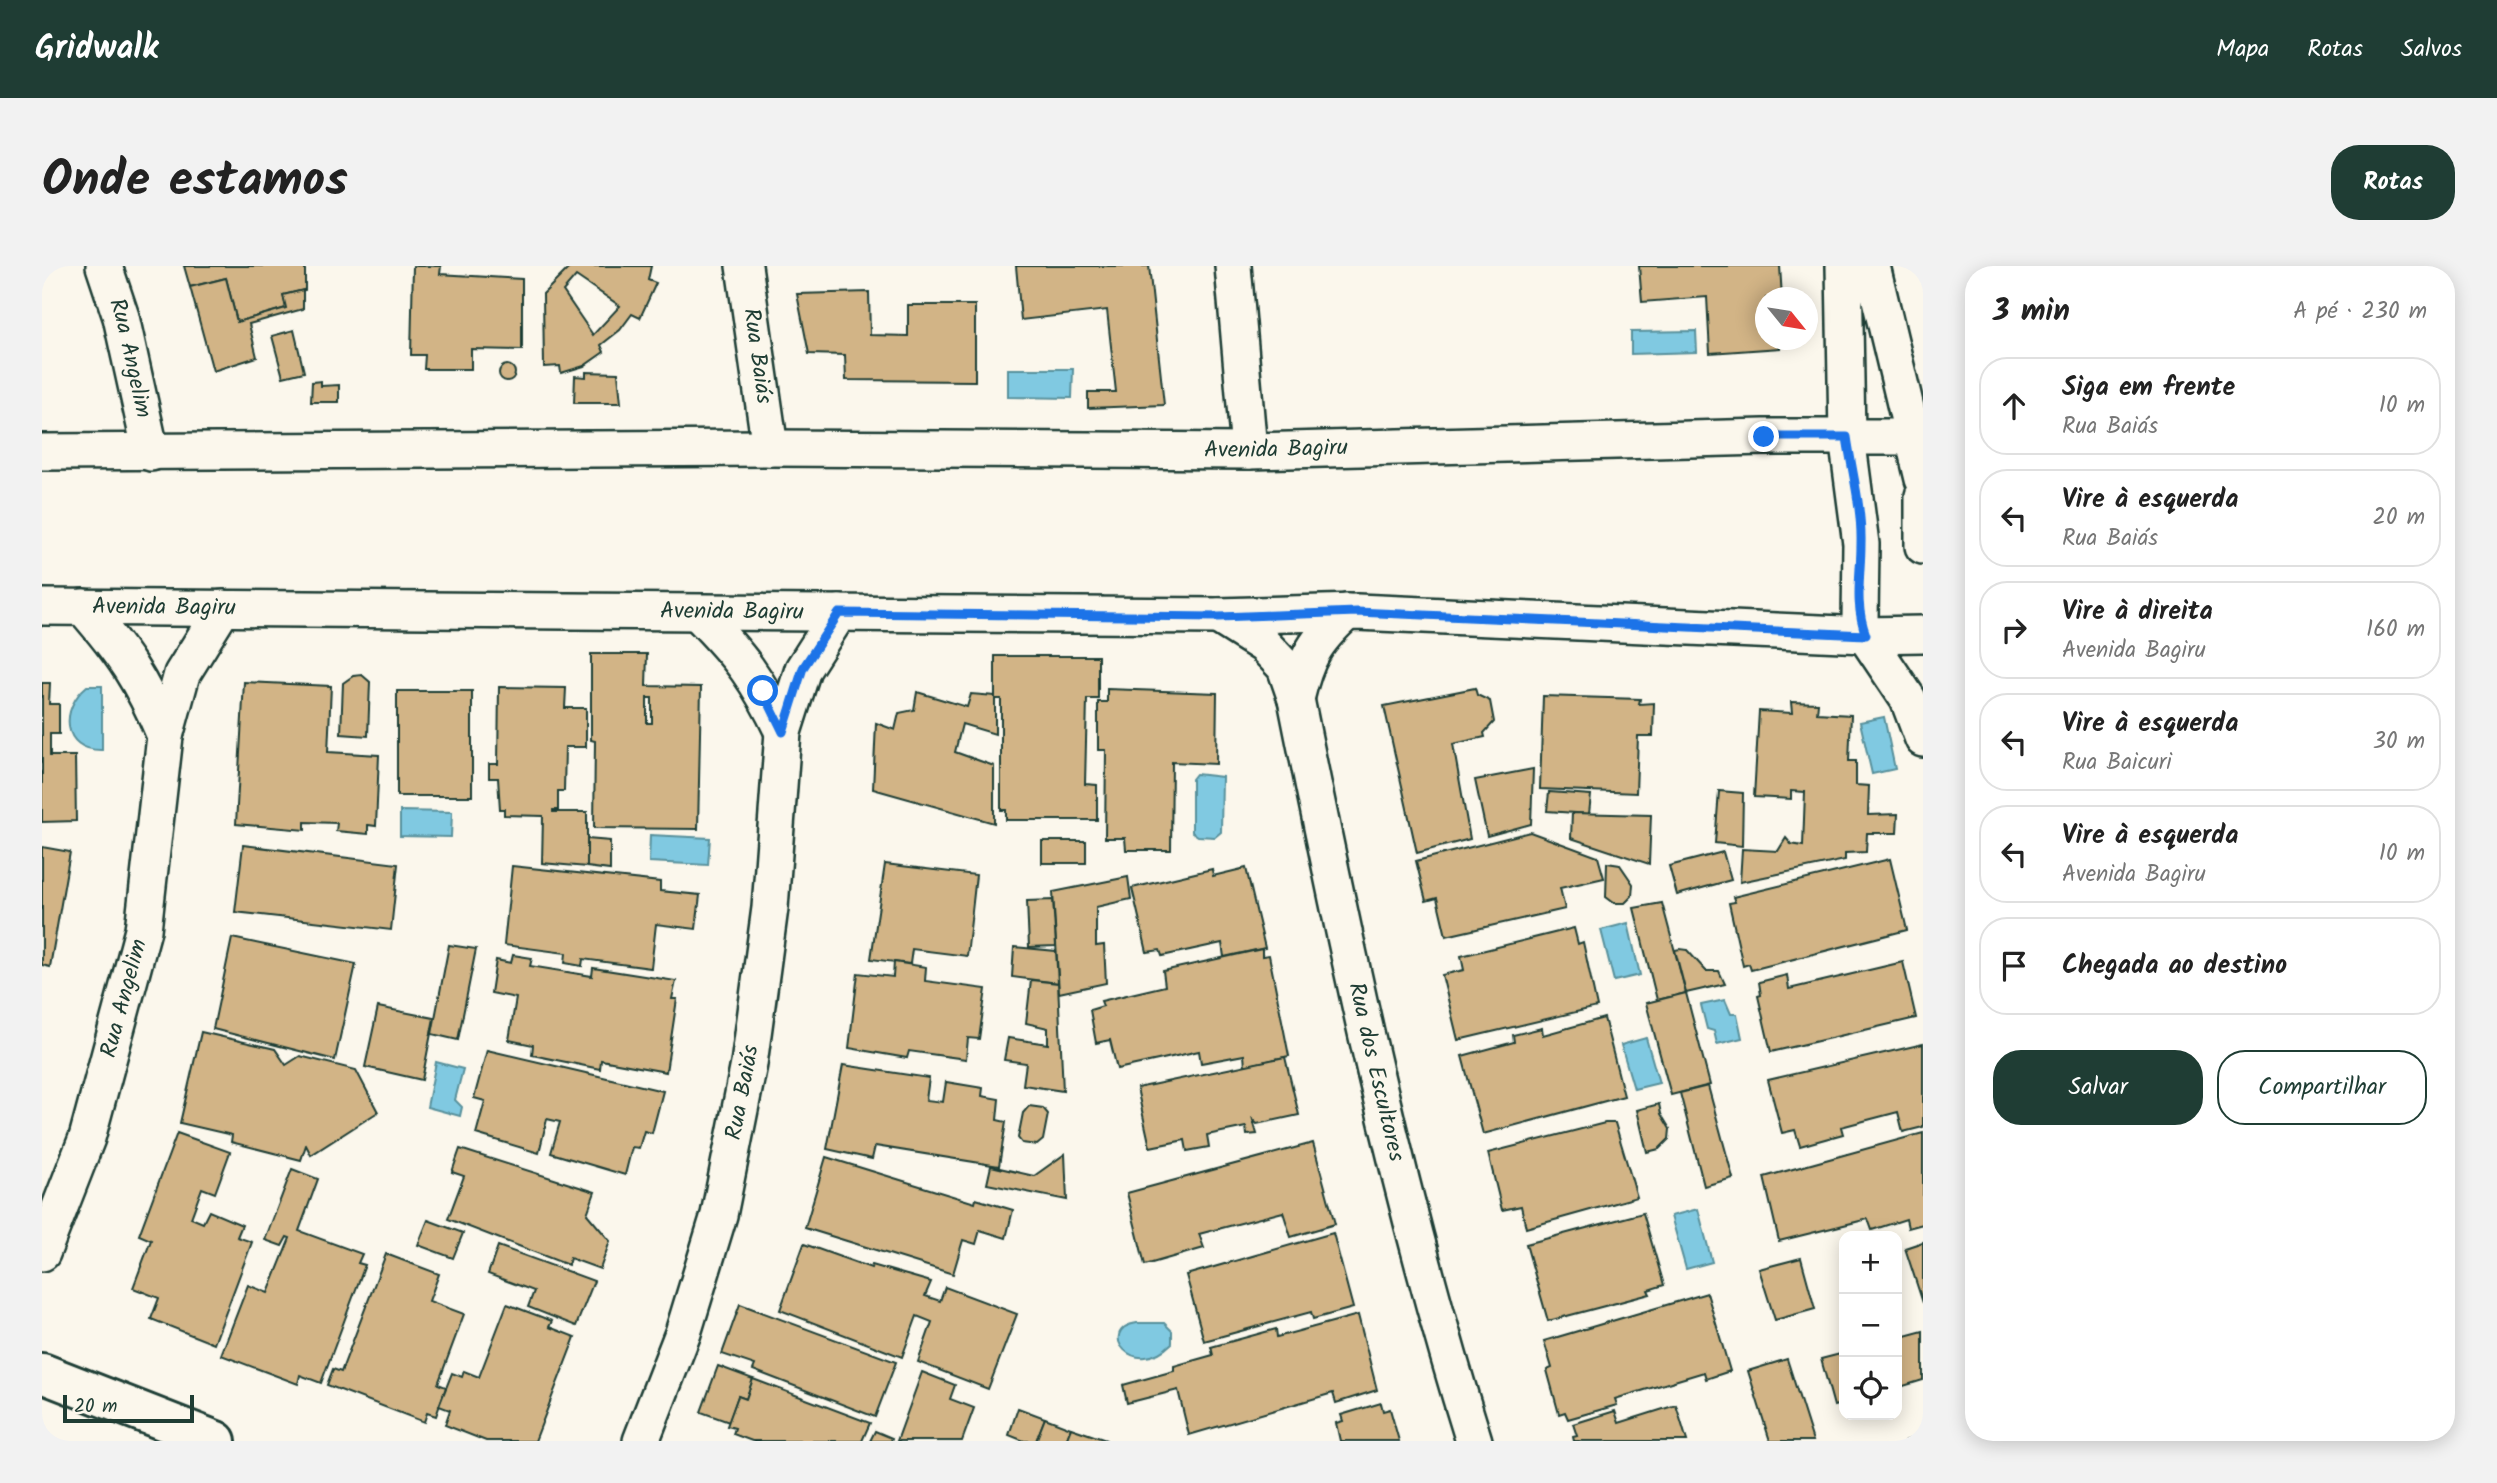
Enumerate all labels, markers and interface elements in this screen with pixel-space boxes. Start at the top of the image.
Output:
text: Gridwalk [35,23,158,76]
text: Mapa [2216,30,2269,69]
text: Rotas [2307,30,2363,69]
text: Salvos [2401,30,2462,69]
text: Onde estamos [42,143,348,221]
button: Rotas [2331,145,2455,220]
north arrow [1755,287,1818,350]
text: 3 min [1993,288,2070,336]
street label: Rua Angelim [98,294,161,421]
text: A pé · 230 m [2293,294,2427,330]
street label: Rua Baiás [732,306,782,406]
text: Siga em frente [2062,367,2235,409]
icon: ahead [1995,387,2033,425]
text: 10 m [2379,388,2425,424]
text: Rua Baiás [2062,409,2158,445]
route end [1748,421,1779,452]
street label: Avenida Bagiru [1204,430,1348,469]
text: Vire à esquerda [2062,479,2239,521]
icon: left [1995,499,2033,537]
text: 20 m [2373,500,2425,536]
text: Rua Baiás [2062,521,2158,557]
street label: Avenida Bagiru [92,589,236,626]
text: Vire à direita [2062,591,2213,633]
street label: Avenida Bagiru [660,594,804,631]
icon: right [1995,611,2033,649]
text: 160 m [2366,612,2425,648]
text: Avenida Bagiru [2062,633,2206,669]
route start [747,675,778,706]
text: Vire à esquerda [2062,703,2239,745]
icon: left [1995,723,2033,761]
text: 30 m [2373,724,2425,760]
text: Rua Baicuri [2062,745,2172,781]
text: Vire à esquerda [2062,815,2239,857]
icon: left [1995,835,2033,873]
text: 10 m [2379,836,2425,872]
text: Avenida Bagiru [2062,857,2206,893]
street label: Rua Angelim [91,935,158,1062]
text: Chegada ao destino [2062,945,2287,987]
icon: arrive [1995,947,2033,985]
street label: Rua dos Escultores [1337,979,1414,1165]
street label: Rua Baiás [716,1043,769,1143]
button: Salvar [1993,1050,2203,1125]
button: Compartilhar [2217,1050,2427,1125]
map controls [1839,1231,1902,1420]
button: + [1839,1231,1902,1294]
button: − [1839,1294,1902,1357]
button: locate [1839,1357,1902,1420]
scale bar [63,1392,194,1424]
text: 20 m [74,1392,117,1422]

